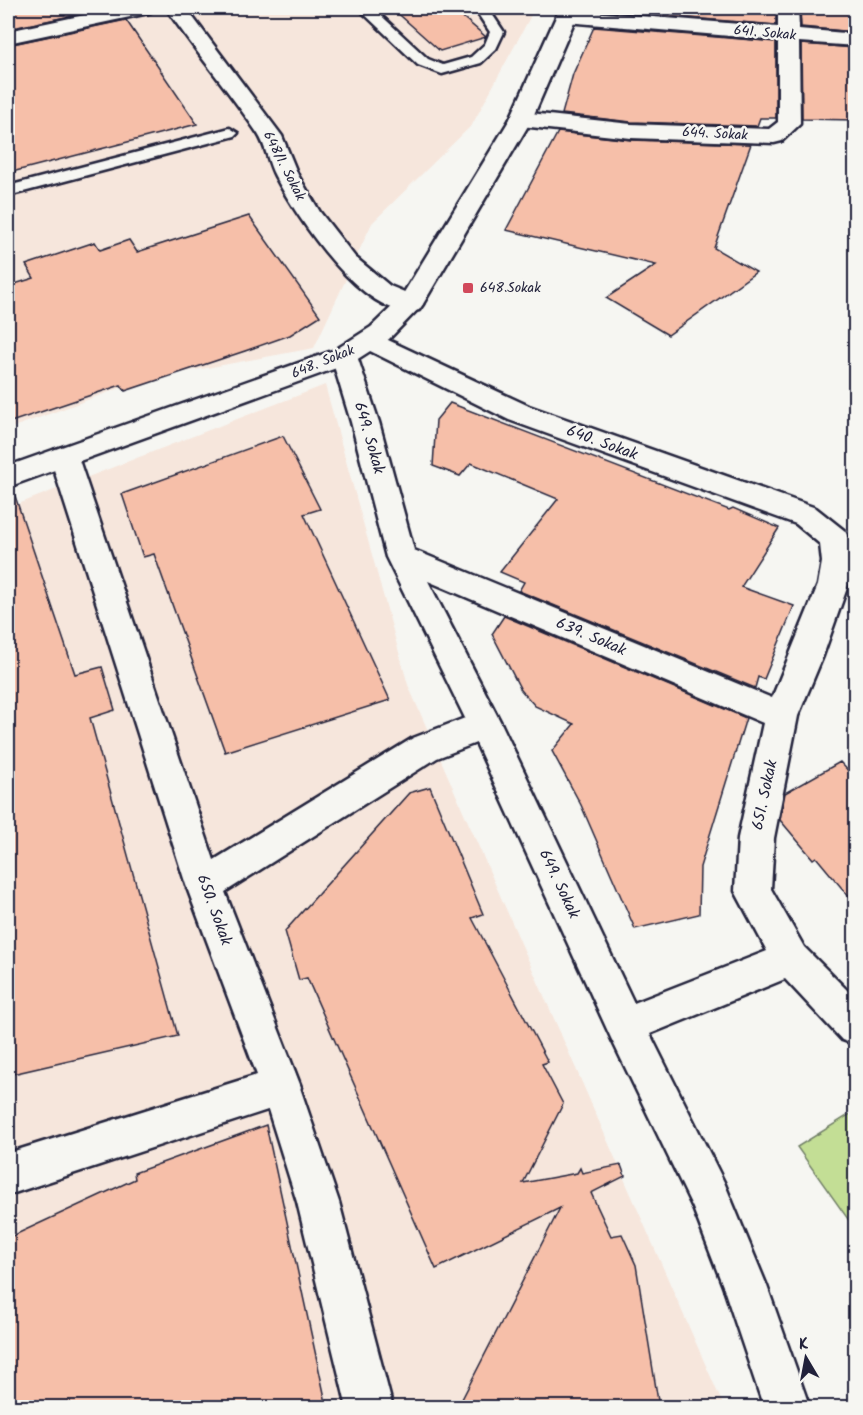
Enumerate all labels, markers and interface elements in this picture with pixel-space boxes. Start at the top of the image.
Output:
street label: 641. Sokak [733,19,797,47]
street label: 644. Sokak [682,121,749,147]
street label: 648/1. Sokak [257,127,311,205]
place label: 648.Sokak [480,277,541,299]
marker: 648.Sokak [461,281,475,295]
street label: 648. Sokak [288,339,358,385]
street label: 649. Sokak [347,399,391,477]
street label: 640. Sokak [563,419,642,468]
street label: 639. Sokak [552,611,631,663]
street label: 651. Sokak [745,757,785,832]
street label: 649. Sokak [532,845,586,923]
street label: 650. Sokak [190,871,239,949]
north arrow [776,1328,836,1388]
text: K [797,1331,811,1358]

